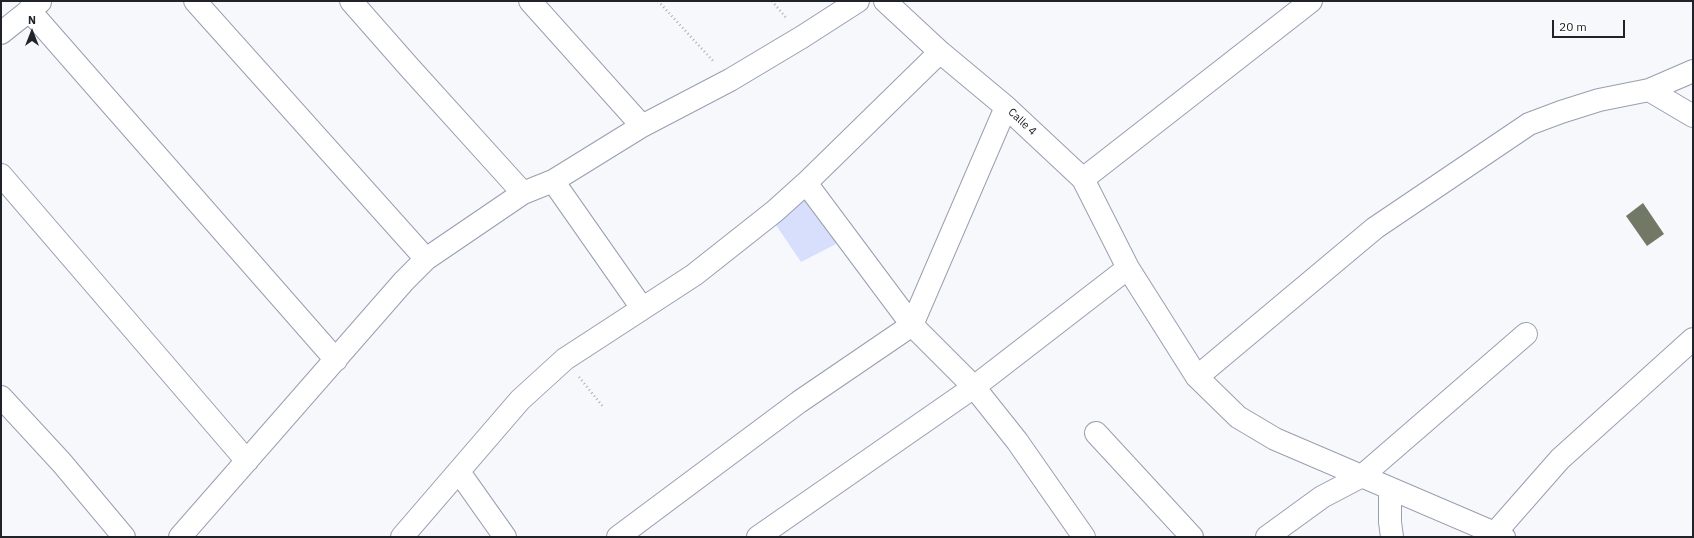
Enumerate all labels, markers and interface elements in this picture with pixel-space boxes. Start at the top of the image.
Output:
north arrow [12,12,52,52]
scale bar [1554,12,1627,38]
text: N [28,13,36,27]
text: 20 m [1559,19,1587,34]
street label: Calle 4 [1005,106,1039,138]

